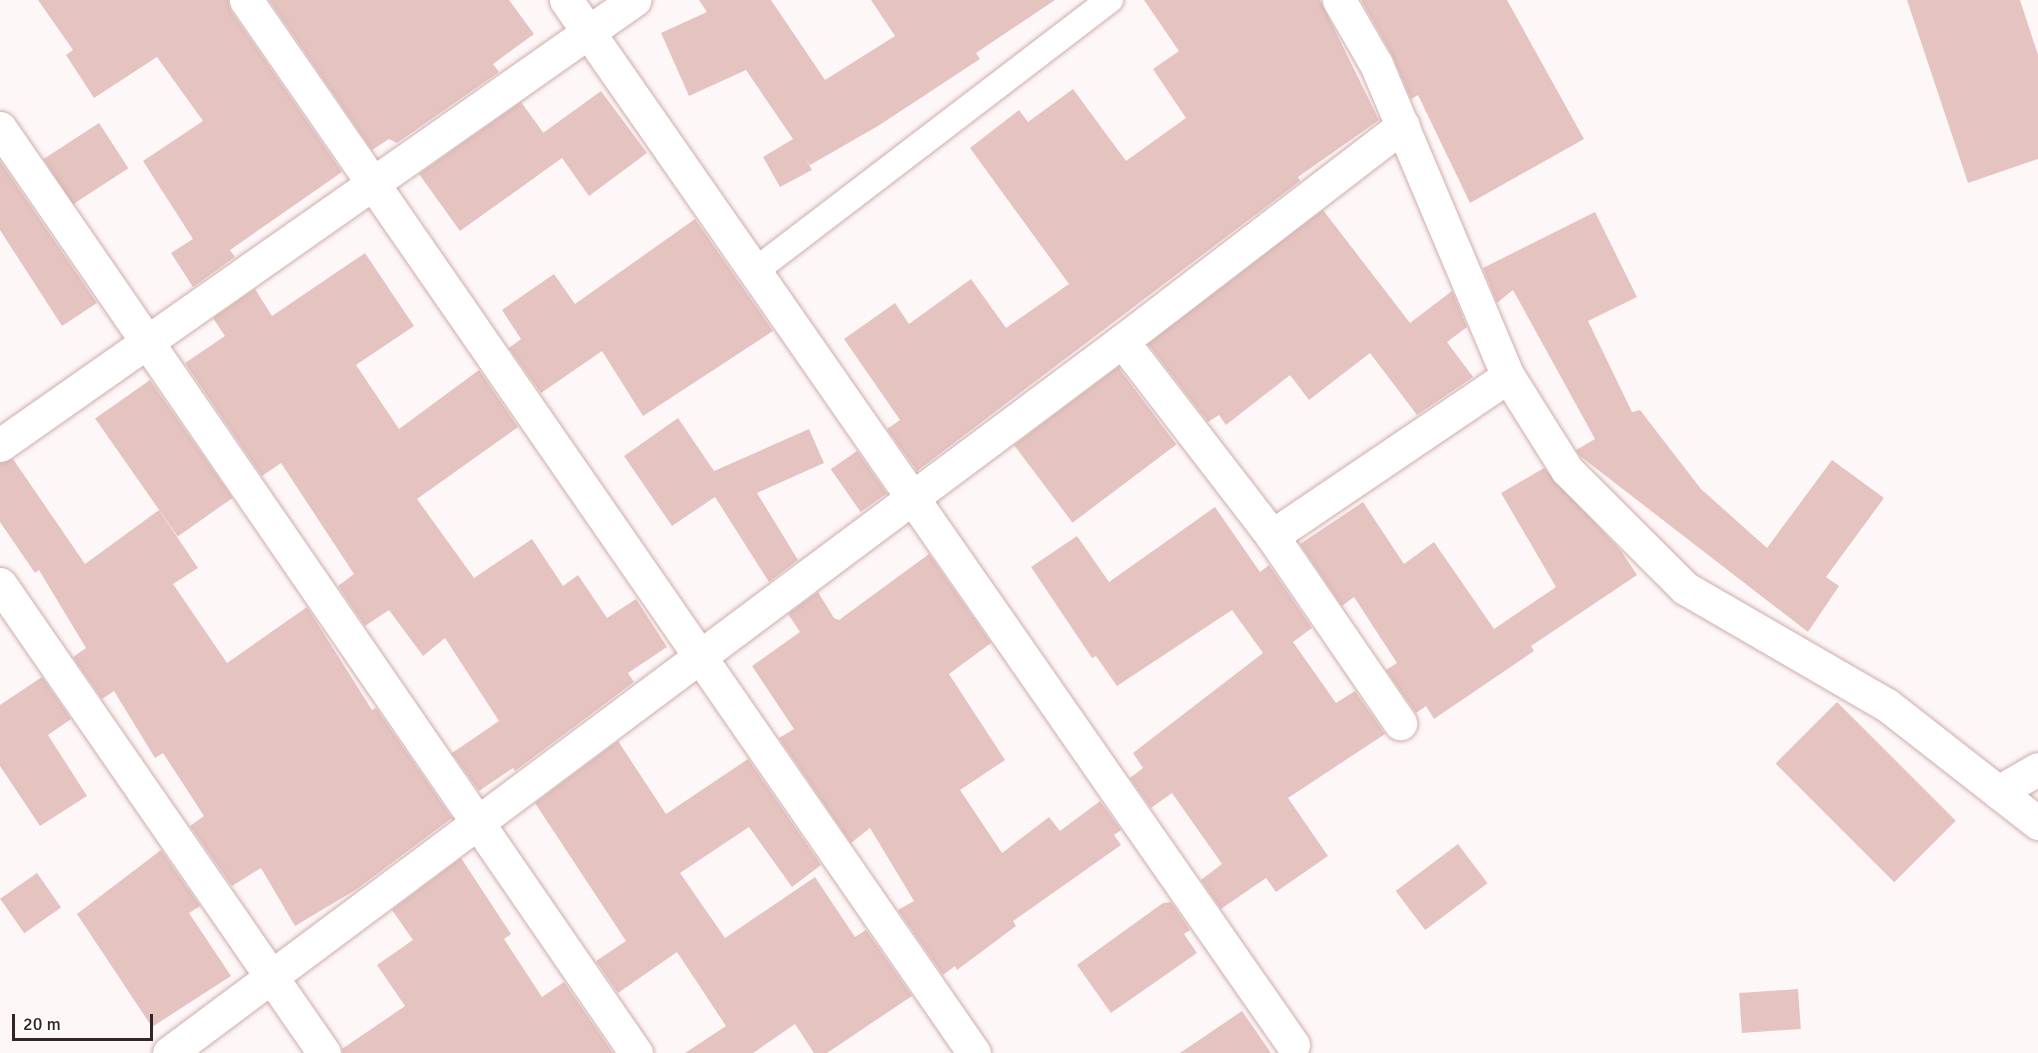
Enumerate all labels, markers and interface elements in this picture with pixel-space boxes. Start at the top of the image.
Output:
scale bar [15,1002,156,1040]
text: 20 m [23,1013,61,1035]

